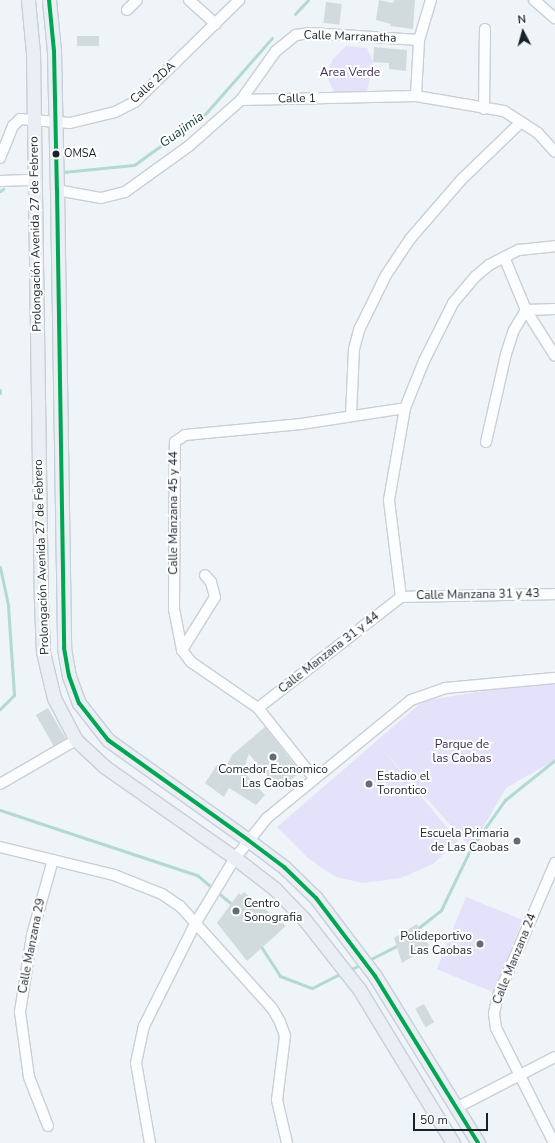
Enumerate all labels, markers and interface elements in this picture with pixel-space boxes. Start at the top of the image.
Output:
north arrow [503,12,543,52]
text: N [517,12,527,27]
street label: Calle Marranatha [303,28,397,46]
street label: Calle 2DA [128,59,178,107]
park label: Area Verde [320,66,380,80]
street label: Calle 1 [278,91,316,107]
water label: Guajimia [157,109,207,151]
street label: Prolongación Avenida 27 de Febrero [27,136,45,332]
place label: OMSA [64,147,97,161]
marker: OMSA [51,149,61,159]
street label: Calle Manzana 45 y 44 [167,451,181,575]
street label: Prolongación Avenida 27 de Febrero [31,459,53,655]
street label: Calle Manzana 31 y 43 [416,587,540,603]
street label: Calle Manzana 31 y 44 [276,609,382,697]
park label: Parque de las Caobas [433,738,491,766]
marker: Comedor Economico Las Caobas [268,752,278,762]
place label: Comedor Economico Las Caobas [218,763,328,791]
place label: Estadio el Torontico [377,770,430,798]
marker: Estadio el Torontico [364,779,374,789]
place label: Escuela Primaria de Las Caobas [420,827,509,855]
marker: Escuela Primaria de Las Caobas [512,836,522,846]
street label: Calle Manzana 29 [16,897,48,995]
place label: Centro Sonografia [244,897,302,925]
marker: Centro Sonografia [231,906,241,916]
street label: Calle Manzana 24 [490,911,540,1007]
place label: Polideportivo Las Caobas [400,930,472,958]
marker: Polideportivo Las Caobas [475,939,485,949]
scale bar [415,1105,490,1131]
text: 50 m [420,1112,448,1128]

